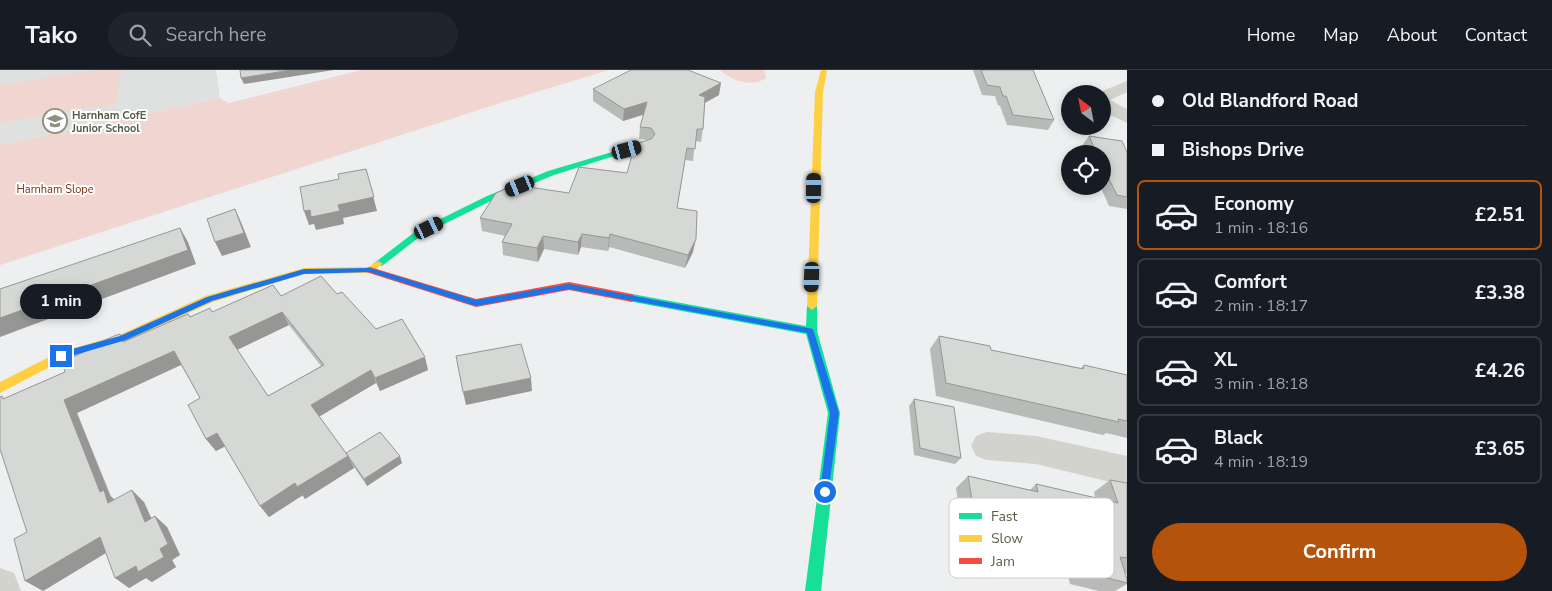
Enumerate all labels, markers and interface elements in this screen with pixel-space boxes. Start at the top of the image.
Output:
search box [108,12,458,57]
text: Tako [25,19,78,51]
icon: search [126,21,154,49]
text: Search here [166,22,266,48]
text: Home [1247,23,1295,47]
text: Map [1323,23,1359,47]
text: About [1387,23,1437,47]
text: Contact [1465,23,1527,47]
north arrow [1061,85,1111,135]
map controls [1061,85,1111,195]
text: Old Blandford Road [1182,88,1358,114]
school or university icon: Harnham CofE Junior School [42,108,68,134]
place label: Harnham CofE Junior School [71,108,146,136]
text: Bishops Drive [1182,137,1304,163]
car [610,139,643,161]
button: locate [1061,145,1111,195]
car [503,173,536,199]
car [806,173,821,203]
park label: Harnham Slope [16,182,94,197]
text: Economy [1214,191,1294,217]
icon: car [1154,193,1199,238]
text: £2.51 [1475,202,1525,228]
car [412,215,445,241]
text: 1 min · 18:16 [1214,217,1308,239]
car [803,262,820,292]
text: Comfort [1214,269,1287,295]
icon: car [1154,271,1199,316]
text: £3.38 [1475,280,1525,306]
callout: 1 min [20,284,102,318]
text: 1 min [40,290,82,312]
text: 2 min · 18:17 [1214,295,1308,317]
route end [50,345,72,367]
text: XL [1214,347,1237,373]
icon: car [1154,349,1199,394]
text: £4.26 [1475,358,1525,384]
text: 3 min · 18:18 [1214,373,1308,395]
text: Black [1214,425,1263,451]
icon: car [1154,427,1199,472]
text: £3.65 [1475,436,1525,462]
text: 4 min · 18:19 [1214,451,1308,473]
route start [814,481,836,503]
legend [949,498,1114,578]
text: Fast [991,507,1017,526]
button: Confirm [1152,523,1527,581]
text: Slow [991,529,1023,548]
text: Jam [990,552,1015,571]

